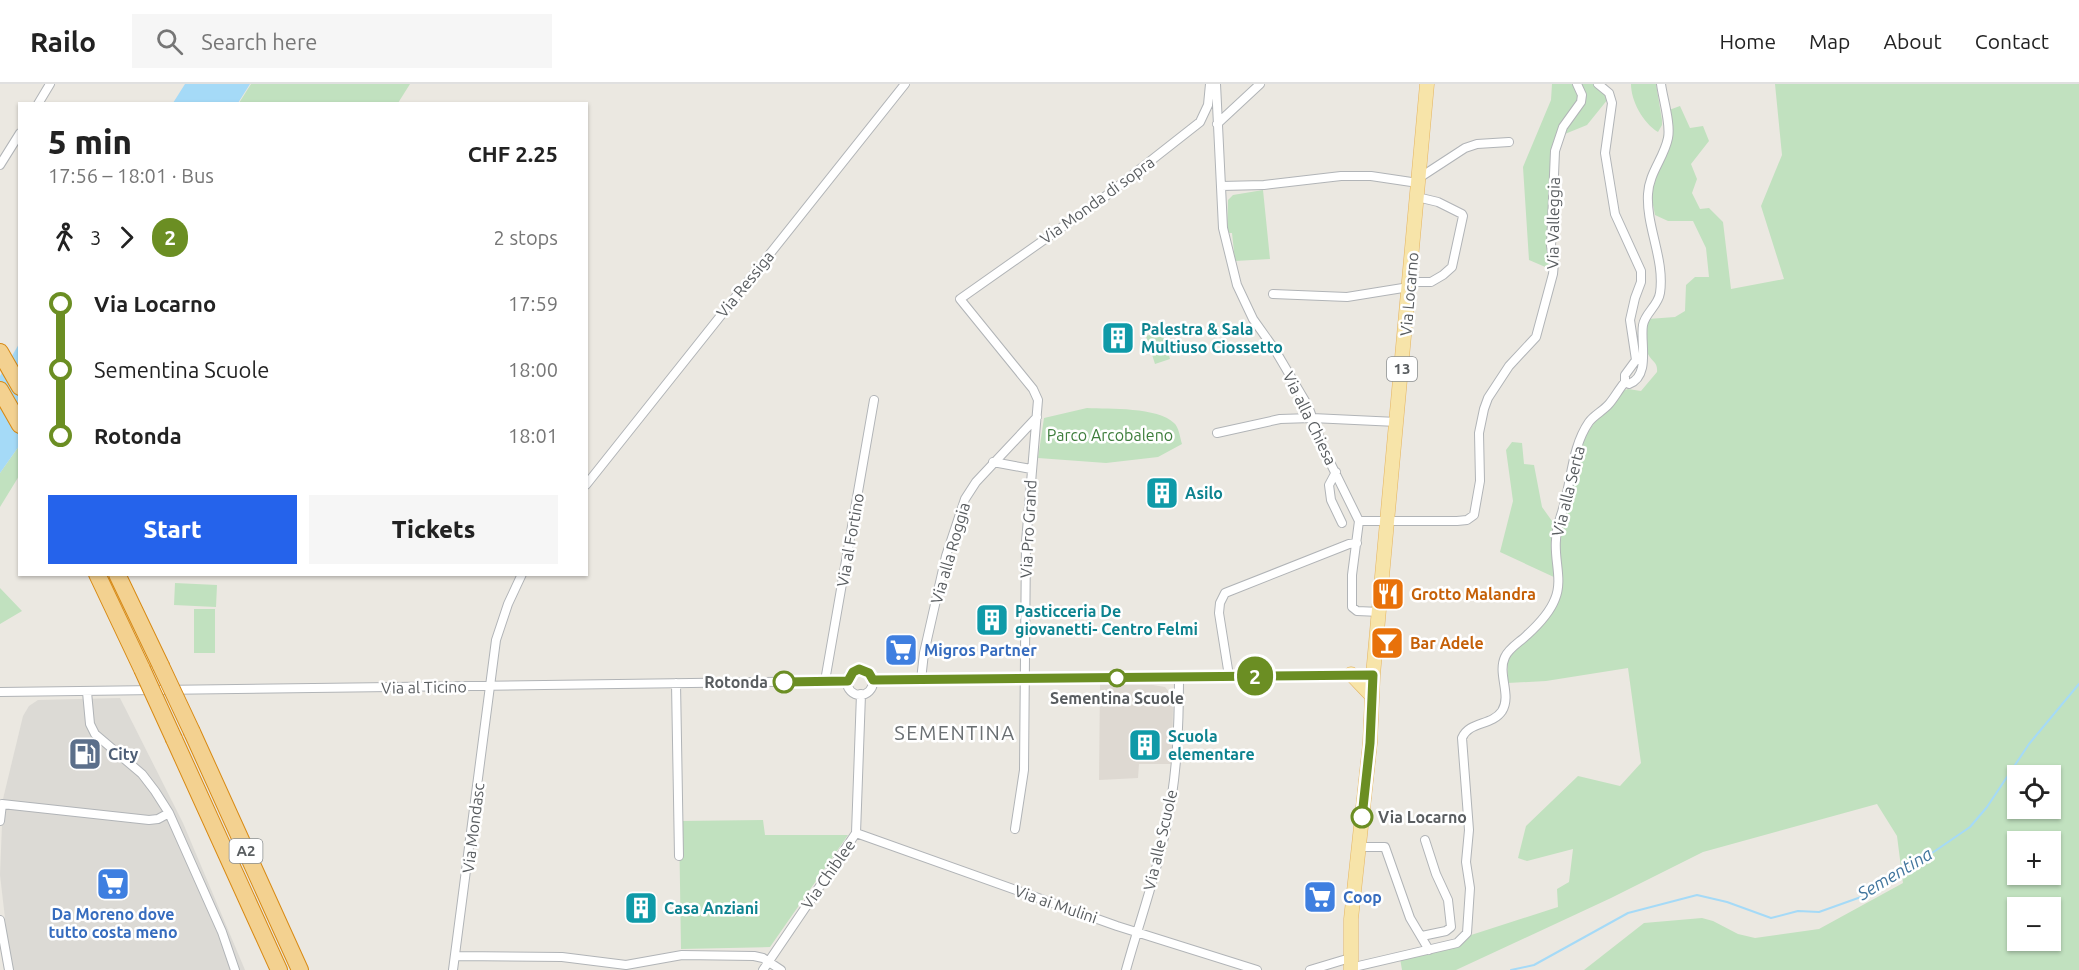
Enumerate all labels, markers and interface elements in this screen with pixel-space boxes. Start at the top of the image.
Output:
search box [132,14,552,68]
icon: search [153,25,186,58]
text: Railo [30,26,96,57]
text: Search here [201,29,317,54]
text: Home [1719,29,1776,53]
text: Map [1809,29,1850,53]
text: About [1883,29,1942,53]
text: Contact [1975,29,2049,53]
text: 5 min [48,123,132,160]
text: CHF 2.25 [468,141,558,166]
street label: Via Monda di sopra [1036,152,1158,248]
text: 17:56 – 18:01 · Bus [48,164,214,187]
street label: Via Valleggia [1543,177,1563,269]
icon: walk [48,221,81,254]
icon: forward [110,221,143,254]
text: 2 [164,225,176,249]
text: 3 [90,226,101,249]
text: 2 stops [494,226,558,249]
street label: Via Ressiga [713,247,777,321]
street label: Via Locarno [1396,251,1422,337]
text: Via Locarno [94,291,216,316]
text: 17:59 [508,292,558,315]
building icon: Palestra & Sala Multiuso Ciossetto [1100,320,1136,356]
place label: Palestra & Sala Multiuso Ciossetto [1141,320,1283,356]
text: Sementina Scuole [94,357,269,382]
road number: 13 [1387,357,1417,381]
text: 18:00 [508,358,558,381]
street label: Via alla Chiesa [1280,368,1340,468]
text: Rotonda [94,423,182,448]
text: 18:01 [508,424,558,447]
park label: Parco Arcobaleno [1047,426,1173,444]
street label: Via alla Serta [1548,444,1588,538]
building icon: Asilo [1144,475,1180,511]
street label: Via Pro Grand [1016,479,1040,579]
place label: Asilo [1185,484,1223,502]
street label: Via al Fortino [833,492,867,588]
button: Start [48,495,297,564]
button: Tickets [309,495,558,564]
street label: Via alla Roggia [927,500,973,606]
restaurant icon: Grotto Malandra [1370,576,1406,612]
place label: Grotto Malandra [1411,585,1536,603]
building icon: Pasticceria De giovanetti- Centro Felmi [974,602,1010,638]
place label: Pasticceria De giovanetti- Centro Felmi [1015,602,1198,638]
bar icon: Bar Adele [1369,625,1405,661]
supermarket icon: Migros Partner [883,632,919,668]
place label: Bar Adele [1410,634,1484,652]
place label: Migros Partner [924,641,1037,659]
line badge: 2 [1236,656,1274,696]
text: 2 [1249,664,1261,688]
marker: Sementina Scuole [1108,669,1126,687]
marker: Rotonda [773,671,795,693]
place label: Rotonda [704,673,768,691]
street label: Via al Ticino [381,677,467,697]
place label: Sementina Scuole [1050,689,1184,707]
district label: SEMENTINA [894,721,1016,744]
building icon: Scuola elementare [1127,727,1163,763]
place label: Scuola elementare [1168,727,1255,763]
fuel station icon: City [67,736,103,772]
place label: City [108,745,139,763]
map controls [2007,765,2061,951]
button: locate [2007,765,2061,819]
street label: Via Mondasc [459,781,488,874]
street label: Via alle Scuole [1140,788,1180,892]
marker: Via Locarno [1351,806,1373,828]
place label: Via Locarno [1378,808,1467,826]
button: + [2007,831,2061,885]
street label: Via Chiblee [798,836,858,912]
road number: A2 [230,839,262,863]
water label: Sementina [1853,843,1936,904]
supermarket icon: Da Moreno dove tutto costa meno [95,866,131,902]
supermarket icon: Coop [1302,879,1338,915]
street label: Via ai Mulini [1012,881,1100,927]
place label: Coop [1343,888,1382,906]
building icon: Casa Anziani [623,890,659,926]
button: − [2007,897,2061,951]
place label: Casa Anziani [664,899,758,917]
place label: Da Moreno dove tutto costa meno [48,905,178,941]

